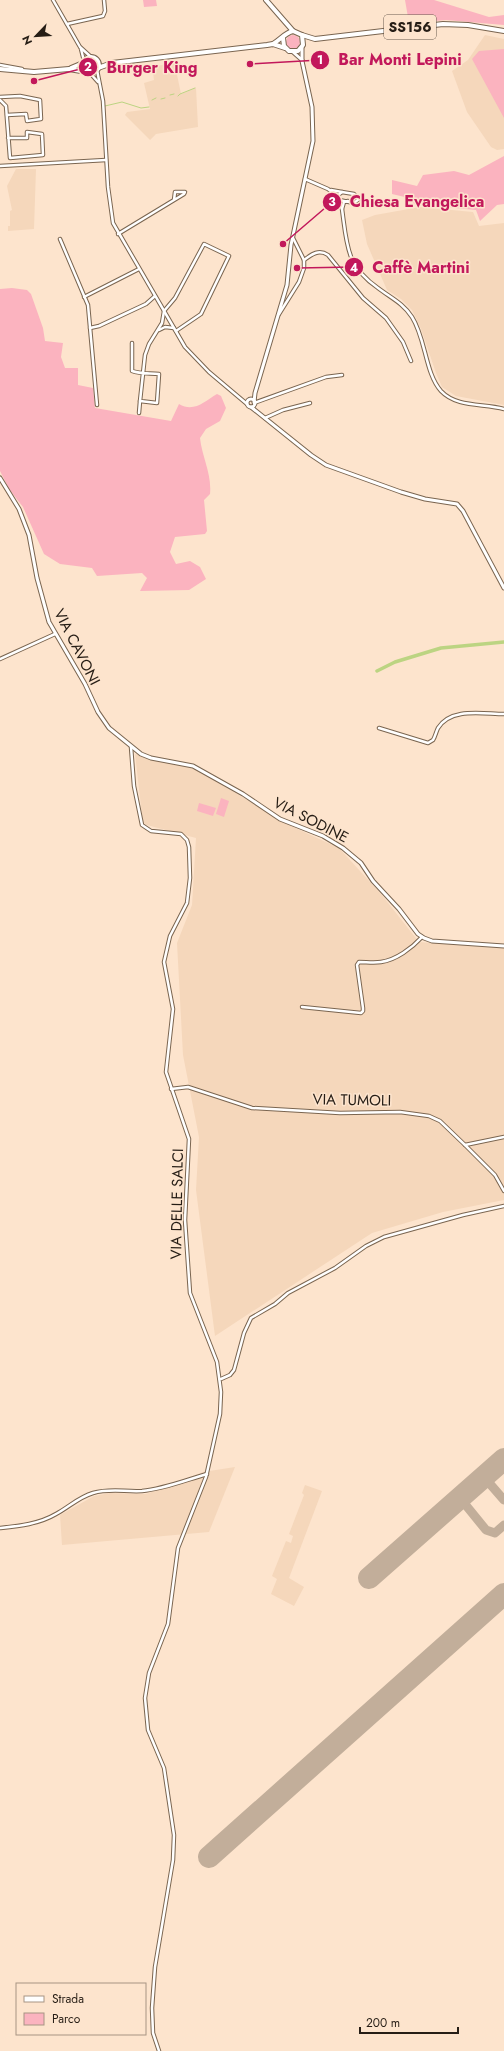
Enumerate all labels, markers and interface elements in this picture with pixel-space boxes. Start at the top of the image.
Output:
road number: SS156 [384,15,436,39]
north arrow [16,16,56,56]
text: N [18,33,36,48]
callout: Bar Monti Lepini [310,46,469,74]
text: Bar Monti Lepini [338,48,462,71]
text: 1 [317,51,323,69]
callout: Burger King [78,53,205,81]
text: Burger King [106,56,198,79]
text: 2 [84,58,92,76]
callout: Chiesa Evangelica [322,188,492,216]
text: Chiesa Evangelica [350,190,484,213]
text: 3 [328,193,336,211]
callout: Caffè Martini [344,253,478,281]
text: Caffè Martini [372,256,470,279]
text: 4 [350,259,358,277]
street label: VIA CAVONI [48,605,106,689]
street label: VIA SODINE [270,792,352,848]
street label: VIA TUMOLI [312,1088,392,1112]
street label: VIA DELLE SALCI [165,1148,189,1260]
legend [16,1983,146,2035]
text: Strada [52,1990,84,2008]
scale bar [360,2009,458,2035]
text: Parco [52,2010,81,2028]
text: 200 m [366,2014,400,2032]

